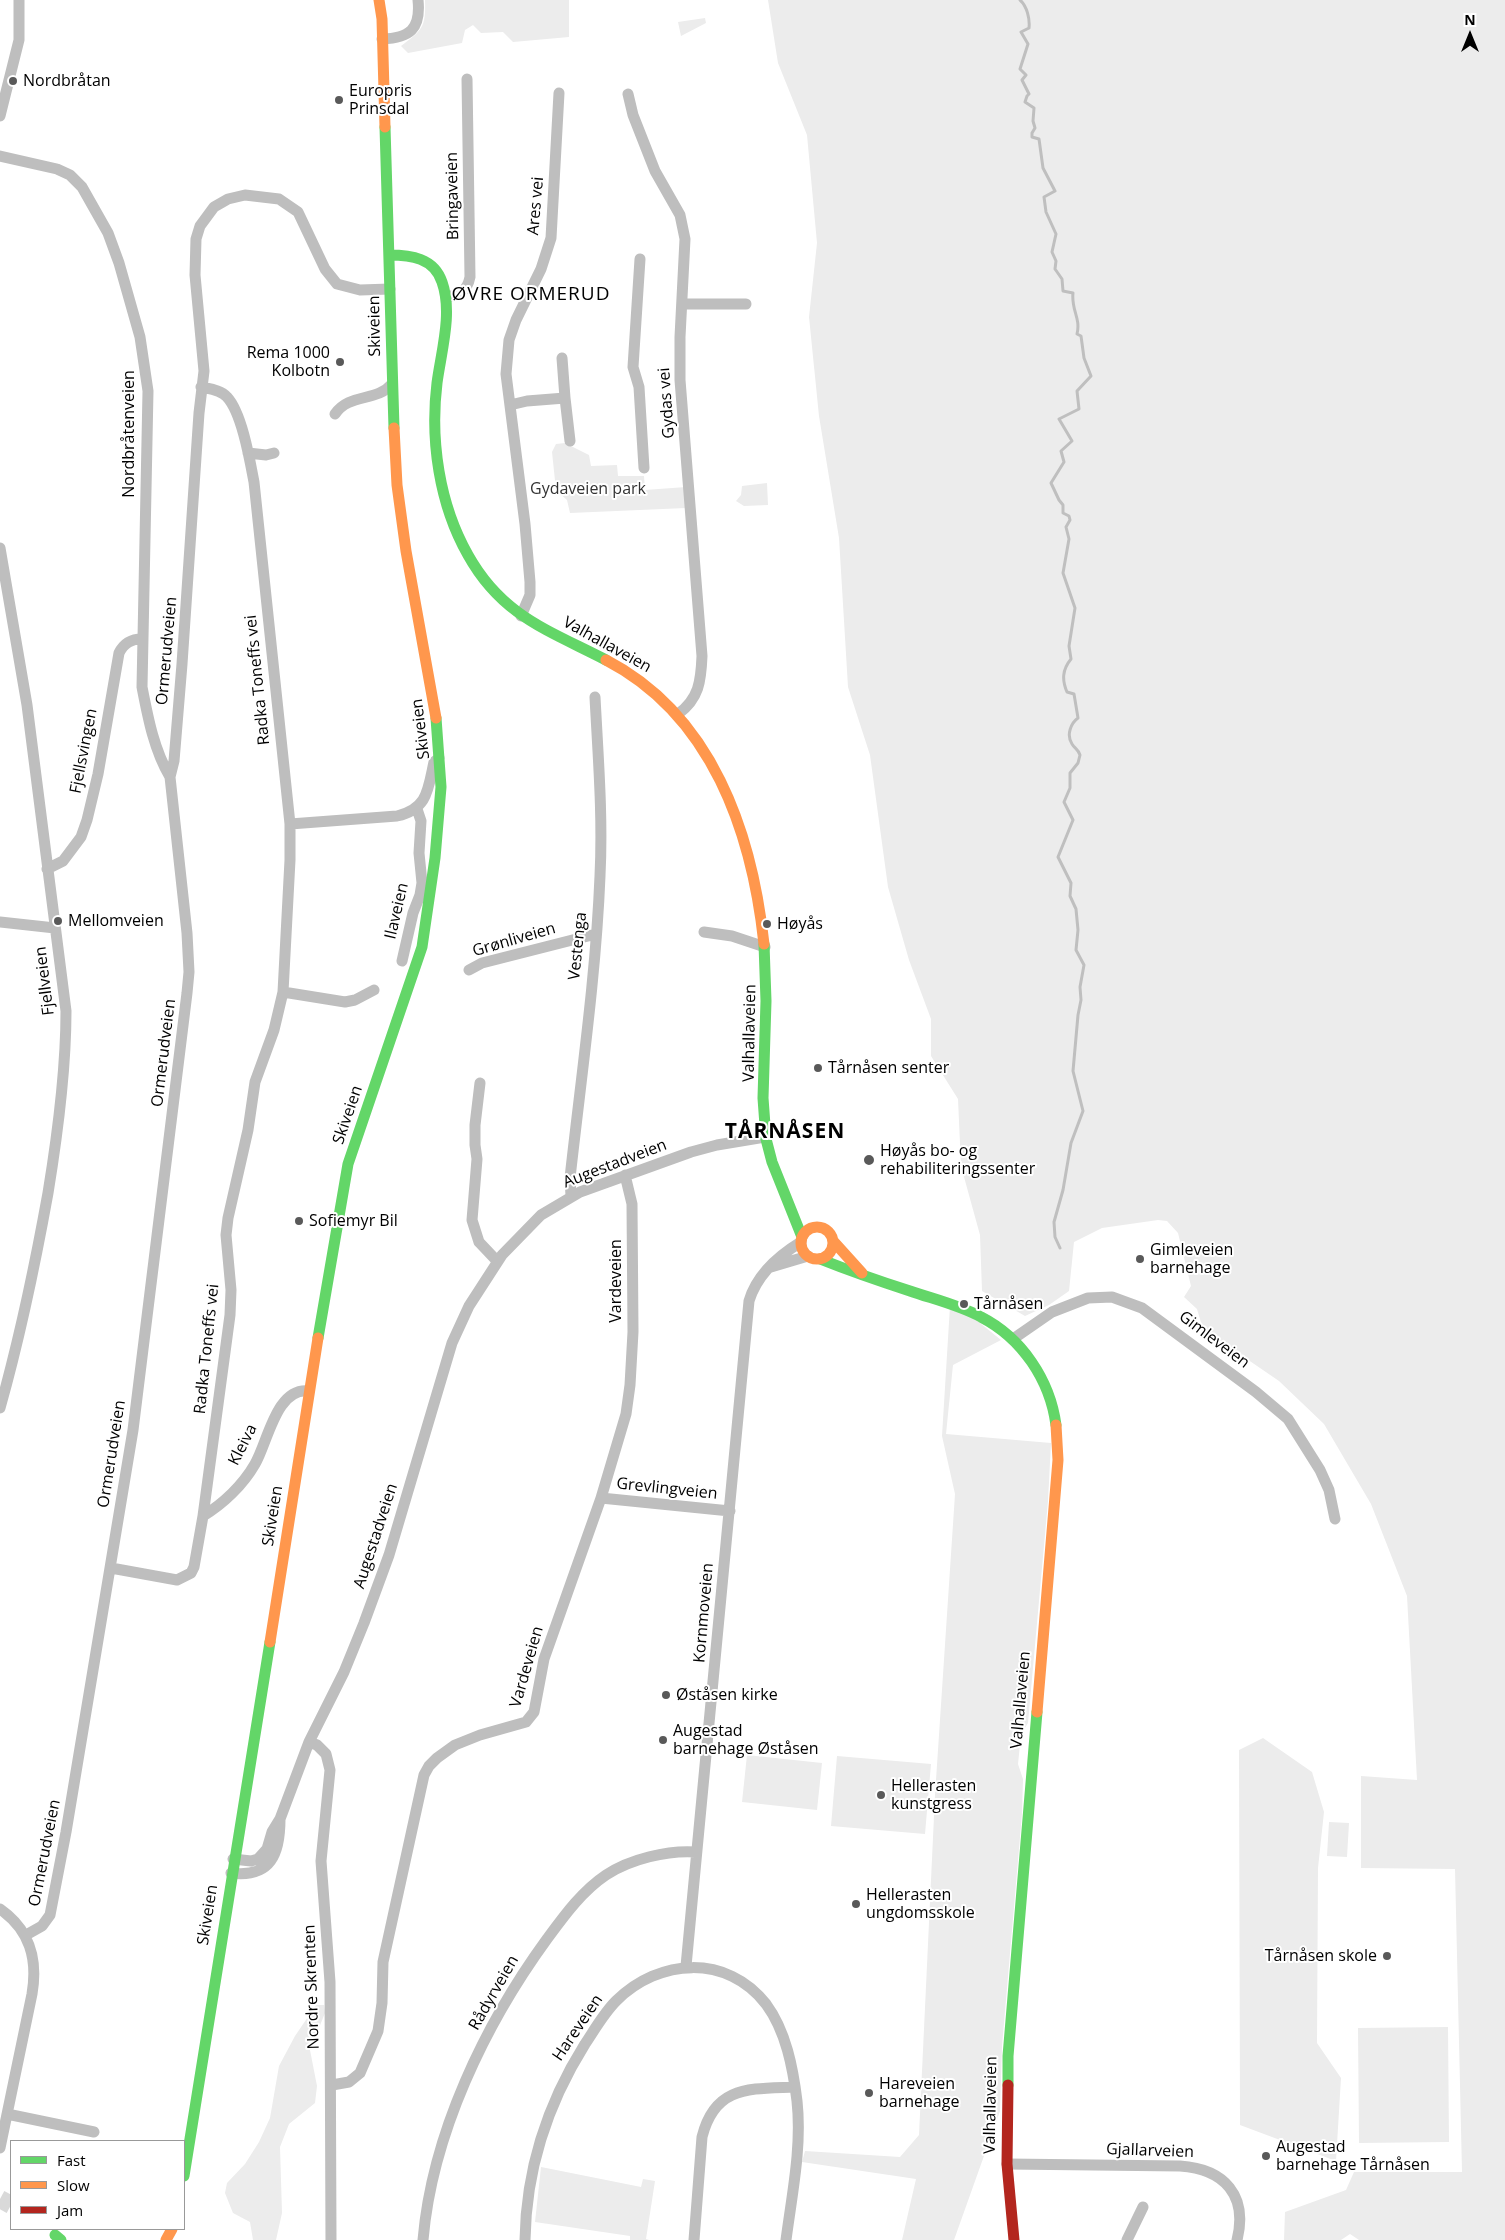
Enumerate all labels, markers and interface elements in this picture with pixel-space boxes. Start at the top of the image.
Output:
north arrow [1445,10,1495,60]
text: N [1464,10,1476,29]
place label: Nordbråtan [23,71,111,91]
marker: Nordbråtan [7,75,19,87]
place label: Europris Prinsdal [349,81,412,119]
marker: Europris Prinsdal [333,94,345,106]
street label: Bringaveien [443,152,463,240]
street label: Ares vei [524,176,548,236]
district label: ØVRE ORMERUD [450,284,612,306]
street label: Skiveien [365,295,385,357]
place label: Rema 1000 Kolbotn [247,343,330,381]
marker: Rema 1000 Kolbotn [334,356,346,368]
street label: Gydas vei [655,367,679,439]
street label: Nordbråtenveien [119,370,139,498]
park label: Gydaveien park [530,479,646,499]
street label: Ormerudveien [153,596,181,706]
street label: Valhallaveien [560,613,654,677]
street label: Radka Toneffs vei [242,614,274,746]
street label: Skiveien [408,698,434,760]
street label: Fjellsvingen [66,707,102,795]
street label: Ilaveien [381,881,413,941]
place label: Mellomveien [68,911,164,931]
street label: Vestenga [565,911,591,981]
place label: Høyås [777,914,823,934]
marker: Mellomveien [52,915,64,927]
marker: Høyås [761,918,773,930]
street label: Grønliveien [470,919,558,961]
street label: Fjellveien [31,946,59,1016]
street label: Valhallaveien [740,984,760,1082]
street label: Ormerudveien [148,998,180,1108]
place label: Tårnåsen senter [828,1058,949,1078]
marker: Tårnåsen senter [812,1062,824,1074]
street label: Skiveien [329,1083,367,1147]
district label: TÅRNÅSEN [724,1119,846,1145]
street label: Augestadveien [560,1135,670,1193]
place label: Høyås bo- og rehabiliteringssenter [880,1141,1035,1179]
marker: Høyås bo- og rehabiliteringssenter [862,1153,876,1167]
place label: Sofiemyr Bil [309,1211,398,1231]
marker: Sofiemyr Bil [293,1215,305,1227]
street label: Vardeveien [606,1239,626,1323]
place label: Gimleveien barnehage [1150,1240,1233,1278]
marker: Gimleveien barnehage [1134,1253,1146,1265]
street label: Radka Toneffs vei [191,1283,223,1415]
place label: Tårnåsen [974,1294,1043,1314]
marker: Tårnåsen [958,1298,970,1310]
street label: Gimleveien [1175,1307,1253,1373]
street label: Ormerudveien [94,1399,130,1509]
street label: Kleiva [225,1421,261,1469]
street label: Grevlingveien [616,1474,718,1504]
street label: Augestadveien [350,1481,402,1591]
street label: Skiveien [259,1484,287,1548]
street label: Kornmoveien [690,1562,718,1664]
street label: Vardeveien [506,1624,548,1710]
street label: Valhallaveien [1007,1650,1035,1750]
place label: Øståsen kirke [676,1685,778,1705]
marker: Øståsen kirke [660,1689,672,1701]
place label: Augestad barnehage Øståsen [673,1721,819,1759]
marker: Augestad barnehage Øståsen [657,1734,669,1746]
place label: Hellerasten kunstgress [891,1776,976,1814]
marker: Hellerasten kunstgress [875,1789,887,1801]
street label: Ormerudveien [25,1798,65,1908]
street label: Skiveien [194,1883,222,1947]
place label: Hellerasten ungdomsskole [866,1885,975,1923]
marker: Hellerasten ungdomsskole [850,1898,862,1910]
street label: Nordre Skrenten [300,1924,324,2050]
place label: Tårnåsen skole [1265,1946,1377,1966]
marker: Tårnåsen skole [1381,1950,1393,1962]
street label: Rådyrveien [465,1952,523,2034]
street label: Hareveien [549,1991,607,2065]
street label: Valhallaveien [981,2056,1001,2154]
place label: Hareveien barnehage [879,2074,959,2112]
marker: Hareveien barnehage [863,2087,875,2099]
place label: Augestad barnehage Tårnåsen [1276,2137,1430,2175]
legend [10,2140,185,2230]
street label: Gjallarveien [1106,2140,1194,2162]
text: Fast [57,2150,86,2170]
marker: Augestad barnehage Tårnåsen [1260,2150,1272,2162]
text: Slow [57,2175,90,2195]
text: Jam [57,2200,83,2220]

